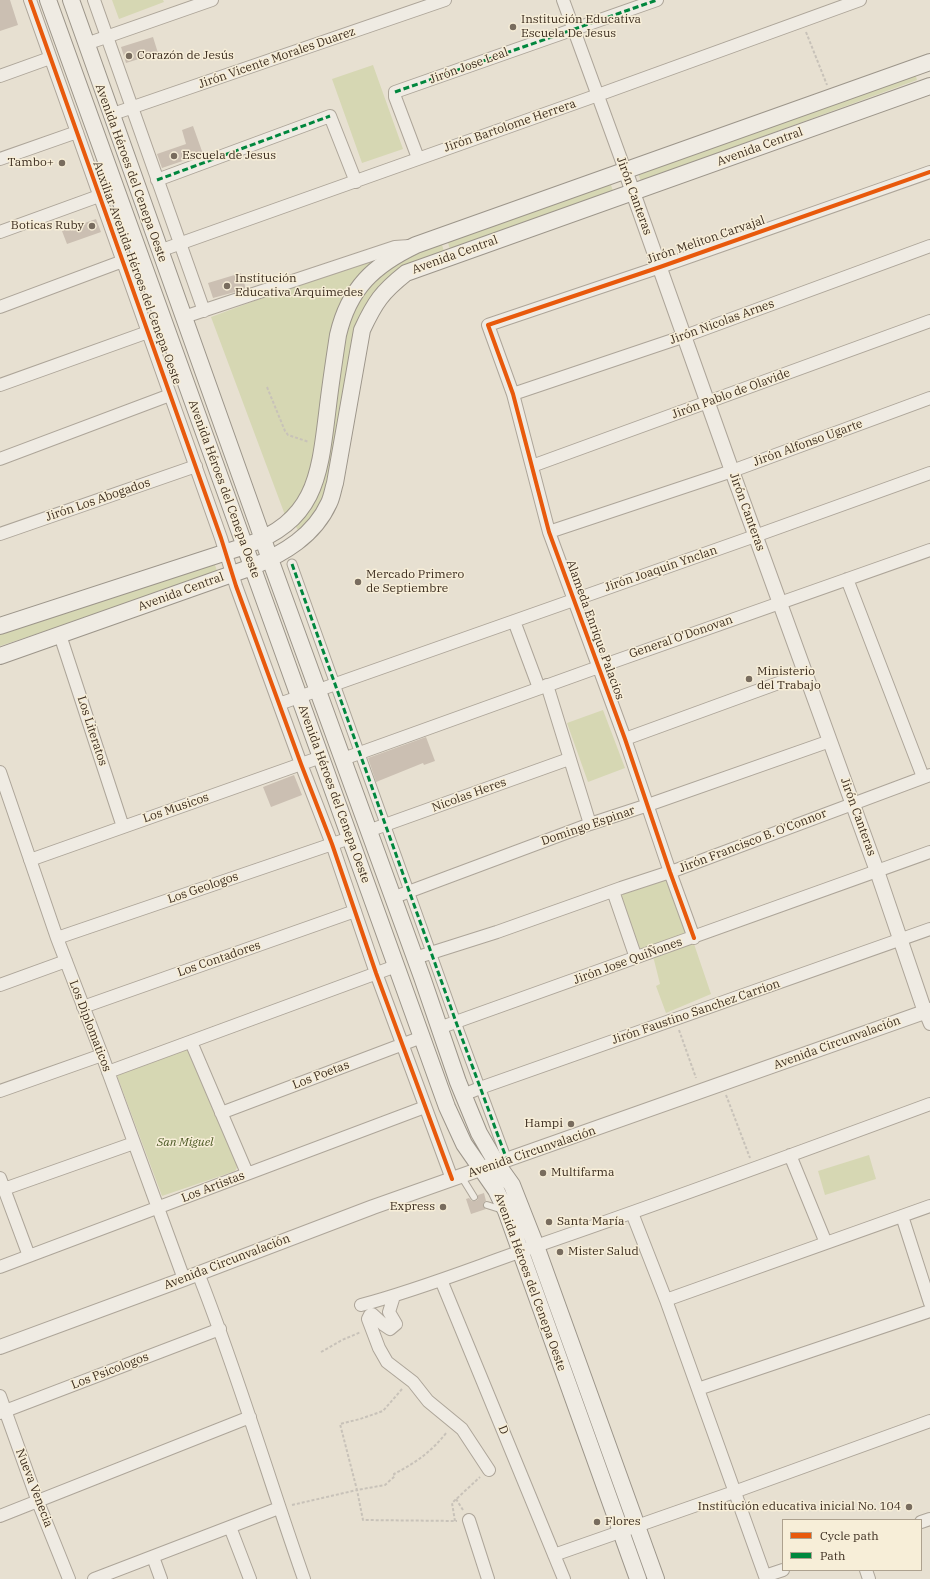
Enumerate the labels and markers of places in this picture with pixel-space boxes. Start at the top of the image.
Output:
place label: Institución Educativa Escuela De Jesus [521,13,641,41]
marker: Institución Educativa Escuela De Jesus [508,22,518,32]
place label: Corazón de Jesús [137,49,234,63]
marker: Corazón de Jesús [124,51,134,61]
place label: Escuela de Jesus [182,149,276,163]
marker: Escuela de Jesus [169,151,179,161]
place label: Tambo+ [7,156,54,170]
marker: Tambo+ [57,158,67,168]
place label: Boticas Ruby [11,219,84,233]
marker: Boticas Ruby [87,221,97,231]
place label: Institución Educativa Arquimedes [235,272,363,300]
marker: Institución Educativa Arquimedes [222,281,232,291]
place label: Mercado Primero de Septiembre [366,568,464,596]
marker: Mercado Primero de Septiembre [353,577,363,587]
place label: Ministerio del Trabajo [757,665,821,693]
marker: Ministerio del Trabajo [744,674,754,684]
place label: Hampi [524,1117,563,1131]
marker: Hampi [566,1119,576,1129]
place label: Multifarma [551,1166,614,1180]
marker: Multifarma [538,1168,548,1178]
place label: Express [390,1200,435,1214]
marker: Express [438,1202,448,1212]
place label: Santa María [557,1215,625,1229]
marker: Santa María [544,1217,554,1227]
place label: Mister Salud [568,1245,639,1259]
marker: Mister Salud [555,1247,565,1257]
place label: Institución educativa inicial No. 104 [698,1500,901,1514]
marker: Institución educativa inicial No. 104 [904,1502,914,1512]
place label: Flores [605,1515,640,1529]
marker: Flores [592,1517,602,1527]

